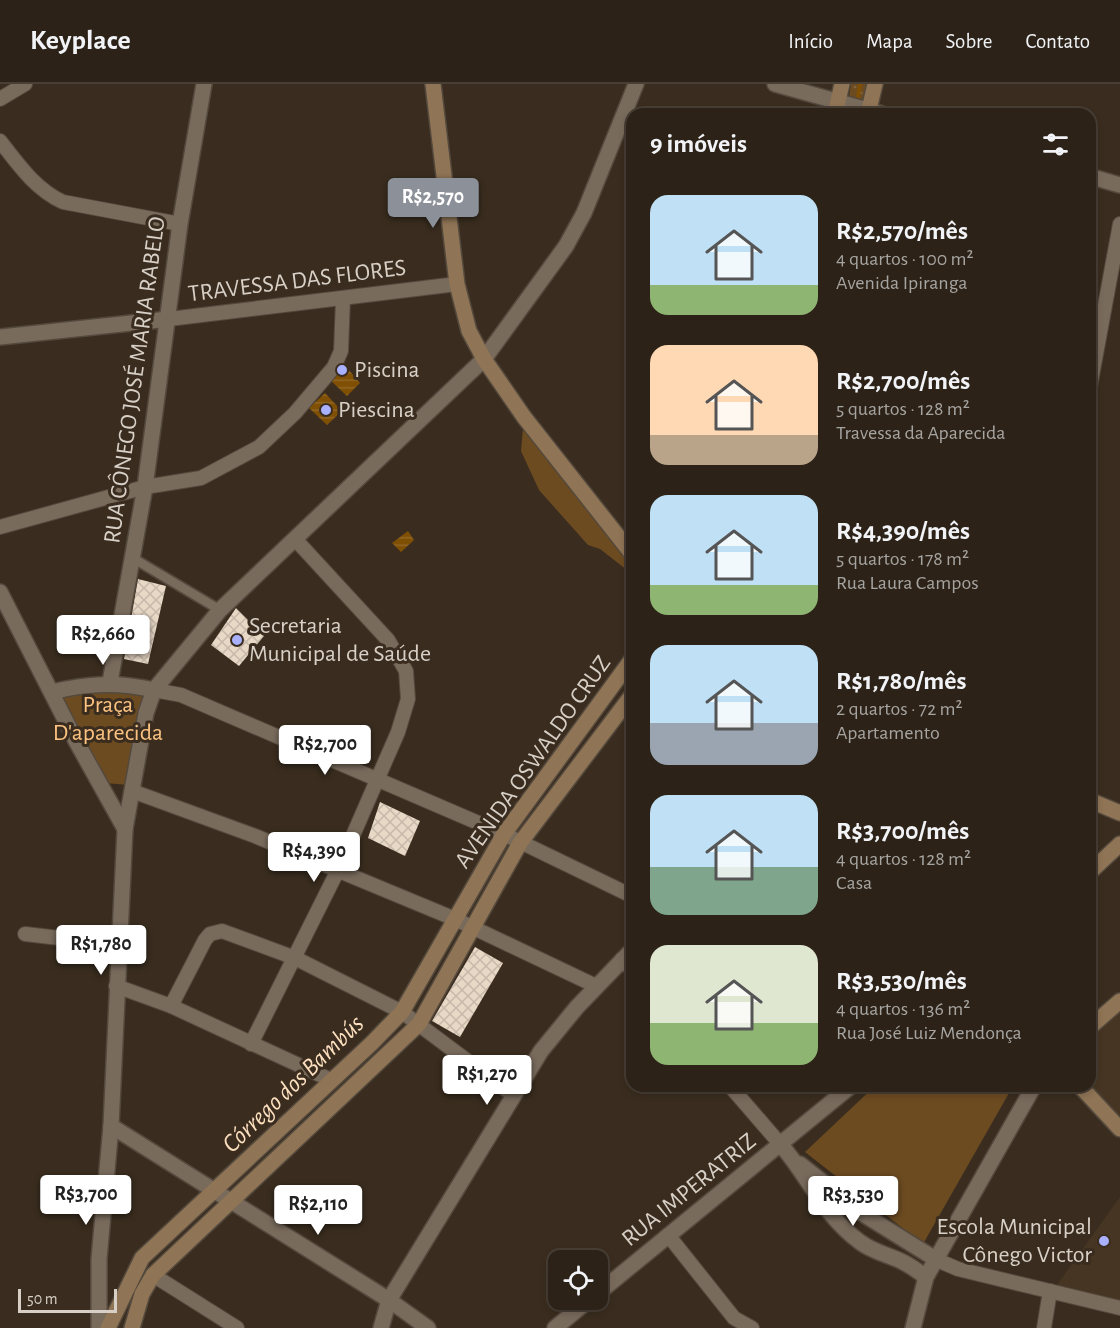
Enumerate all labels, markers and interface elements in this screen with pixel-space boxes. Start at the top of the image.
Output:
text: Keyplace [30,27,131,55]
text: Início [788,31,833,52]
text: Mapa [866,31,913,52]
text: Sobre [946,31,992,52]
text: Contato [1025,31,1090,52]
icon: filters [1039,128,1072,161]
text: 9 imóveis [650,131,747,157]
pin: R$2,570 [378,178,488,229]
text: R$2,570 [402,187,464,207]
street label: RUA CÔNEGO JOSÉ MARIA RABELO [98,215,170,545]
text: R$2,570/mês [836,218,968,244]
icon: home [698,219,770,291]
text: 4 quartos · 100 m² [836,249,974,269]
street label: TRAVESSA DAS FLORES [187,256,407,306]
text: Avenida Ipiranga [836,273,967,293]
place label: Piscina [354,358,420,382]
marker: Piscina [335,363,349,377]
text: R$2,700/mês [836,368,970,394]
icon: home [698,369,770,441]
place label: Piescina [338,398,415,422]
text: 5 quartos · 128 m² [836,399,970,419]
marker: Piescina [319,403,333,417]
text: Travessa da Aparecida [836,423,1006,443]
text: R$4,390/mês [836,518,970,544]
icon: home [698,519,770,591]
text: 5 quartos · 178 m² [836,549,969,569]
text: Rua Laura Campos [836,573,979,593]
place label: Secretaria Municipal de Saúde [249,614,431,666]
pin: R$2,660 [48,615,158,666]
text: R$2,660 [71,624,135,644]
marker: Secretaria Municipal de Saúde [230,633,244,647]
street label: AVENIDA OSWALDO CRUZ [451,651,615,873]
text: R$1,780/mês [836,668,967,694]
icon: home [698,669,770,741]
park label: Praça D'aparecida [53,693,163,745]
text: 2 quartos · 72 m² [836,699,963,719]
text: Apartamento [836,723,940,743]
pin: R$2,700 [270,725,380,776]
text: R$2,700 [293,734,357,754]
text: R$3,700/mês [836,818,969,844]
icon: home [698,819,770,891]
pin: R$4,390 [259,832,369,883]
text: R$4,390 [282,841,346,861]
text: 4 quartos · 128 m² [836,849,971,869]
text: Casa [836,873,872,893]
pin: R$1,780 [46,925,156,976]
text: R$1,780 [70,934,132,954]
text: R$3,530/mês [836,968,967,994]
icon: home [698,969,770,1041]
text: 4 quartos · 136 m² [836,999,970,1019]
water label: Córrego dos Bambús [217,1010,369,1158]
text: Rua José Luiz Mendonça [836,1023,1022,1043]
pin: R$1,270 [432,1055,542,1106]
text: R$1,270 [456,1064,518,1084]
street label: RUA IMPERATRIZ [617,1129,761,1251]
pin: R$3,700 [31,1175,141,1226]
pin: R$3,530 [798,1176,908,1227]
text: R$3,700 [54,1184,118,1204]
pin: R$2,110 [263,1185,373,1236]
text: R$3,530 [822,1185,884,1205]
text: R$2,110 [288,1194,348,1214]
place label: Escola Municipal Cônego Victor [937,1215,1092,1267]
marker: Escola Municipal Cônego Victor [1097,1234,1111,1248]
map controls [548,1250,608,1310]
button: locate [548,1250,608,1310]
scale bar [18,1286,117,1314]
text: 50 m [27,1291,58,1307]

